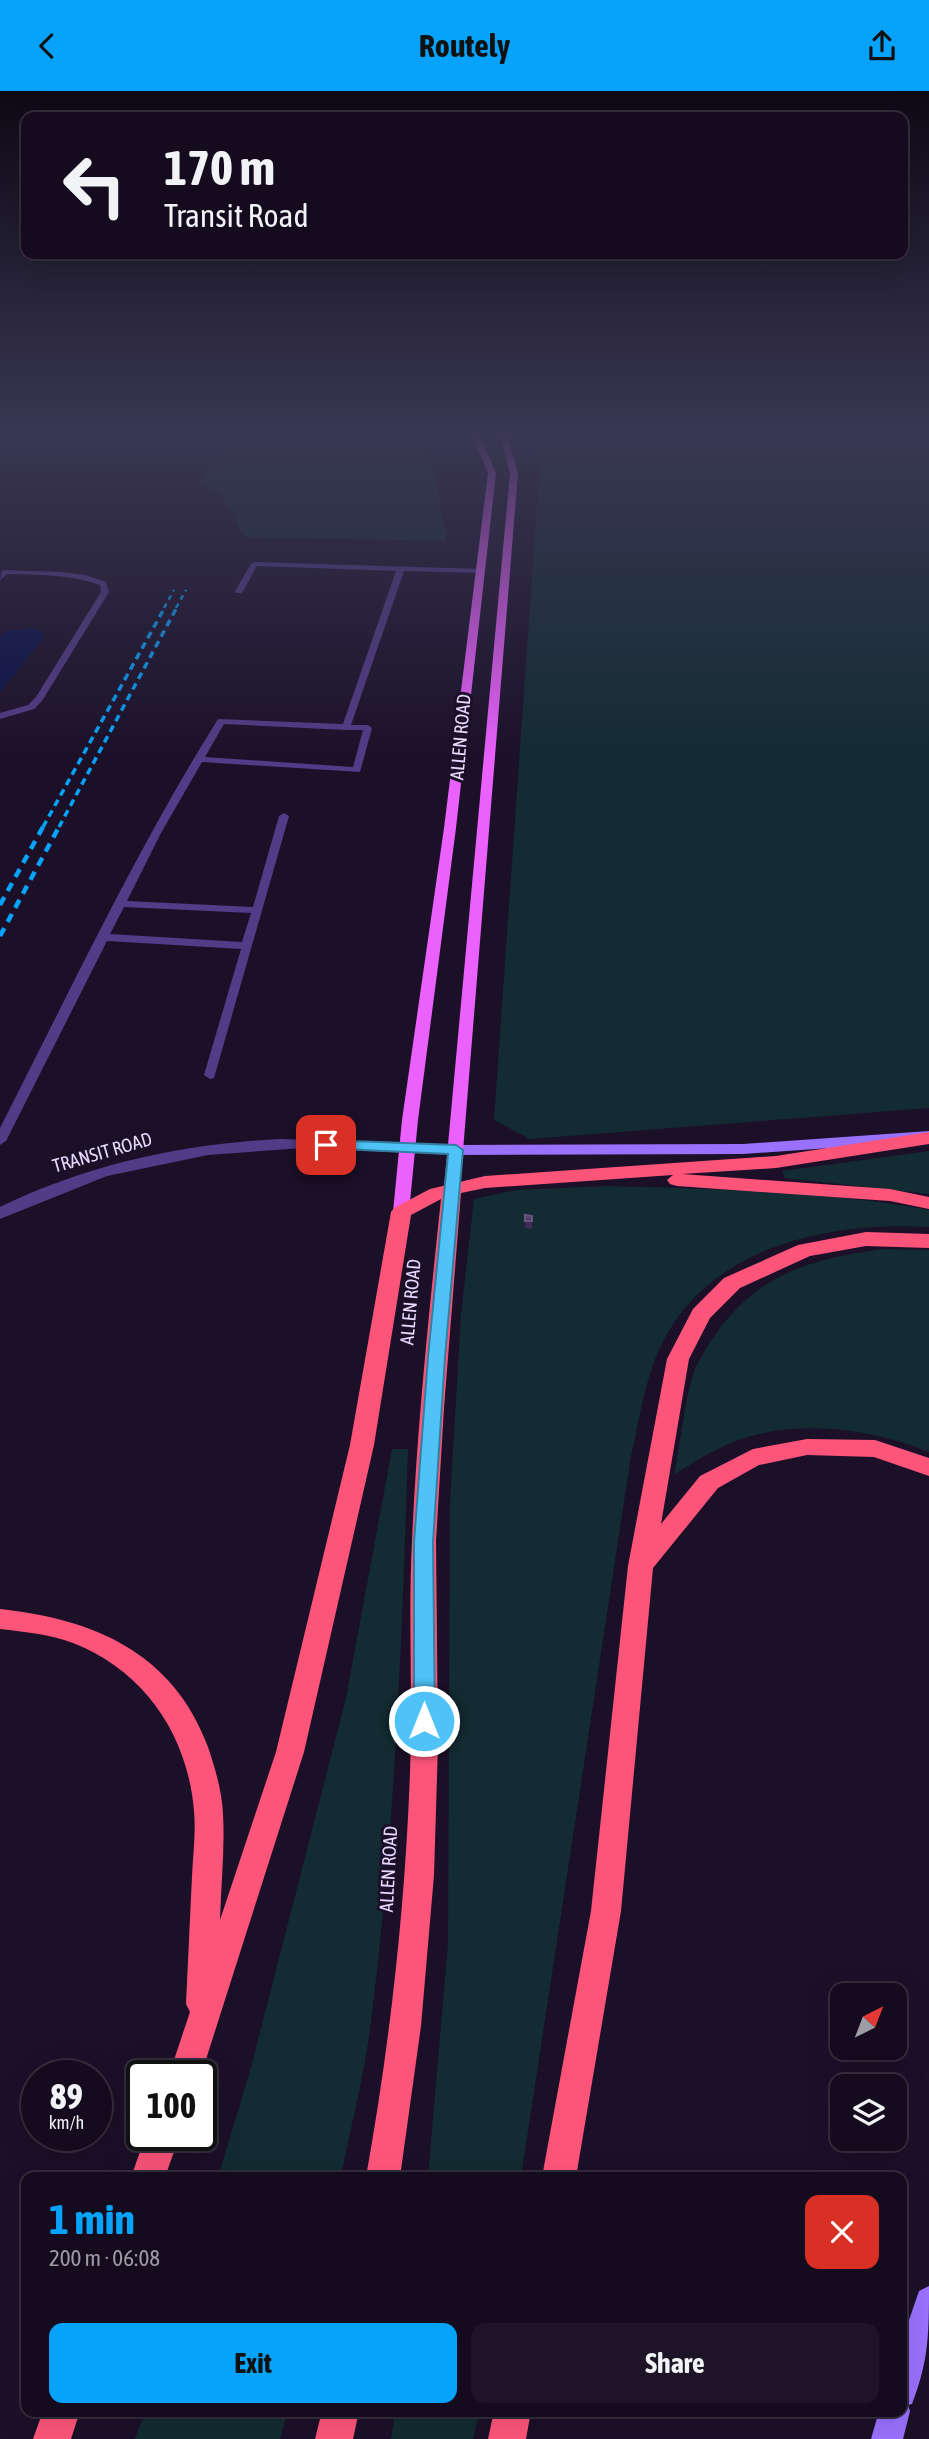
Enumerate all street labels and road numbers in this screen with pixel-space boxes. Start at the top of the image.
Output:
street label: ALLEN ROAD [445,693,475,781]
street label: TRANSIT ROAD [50,1127,154,1177]
street label: ALLEN ROAD [395,1258,425,1346]
street label: ALLEN ROAD [375,1825,401,1913]

